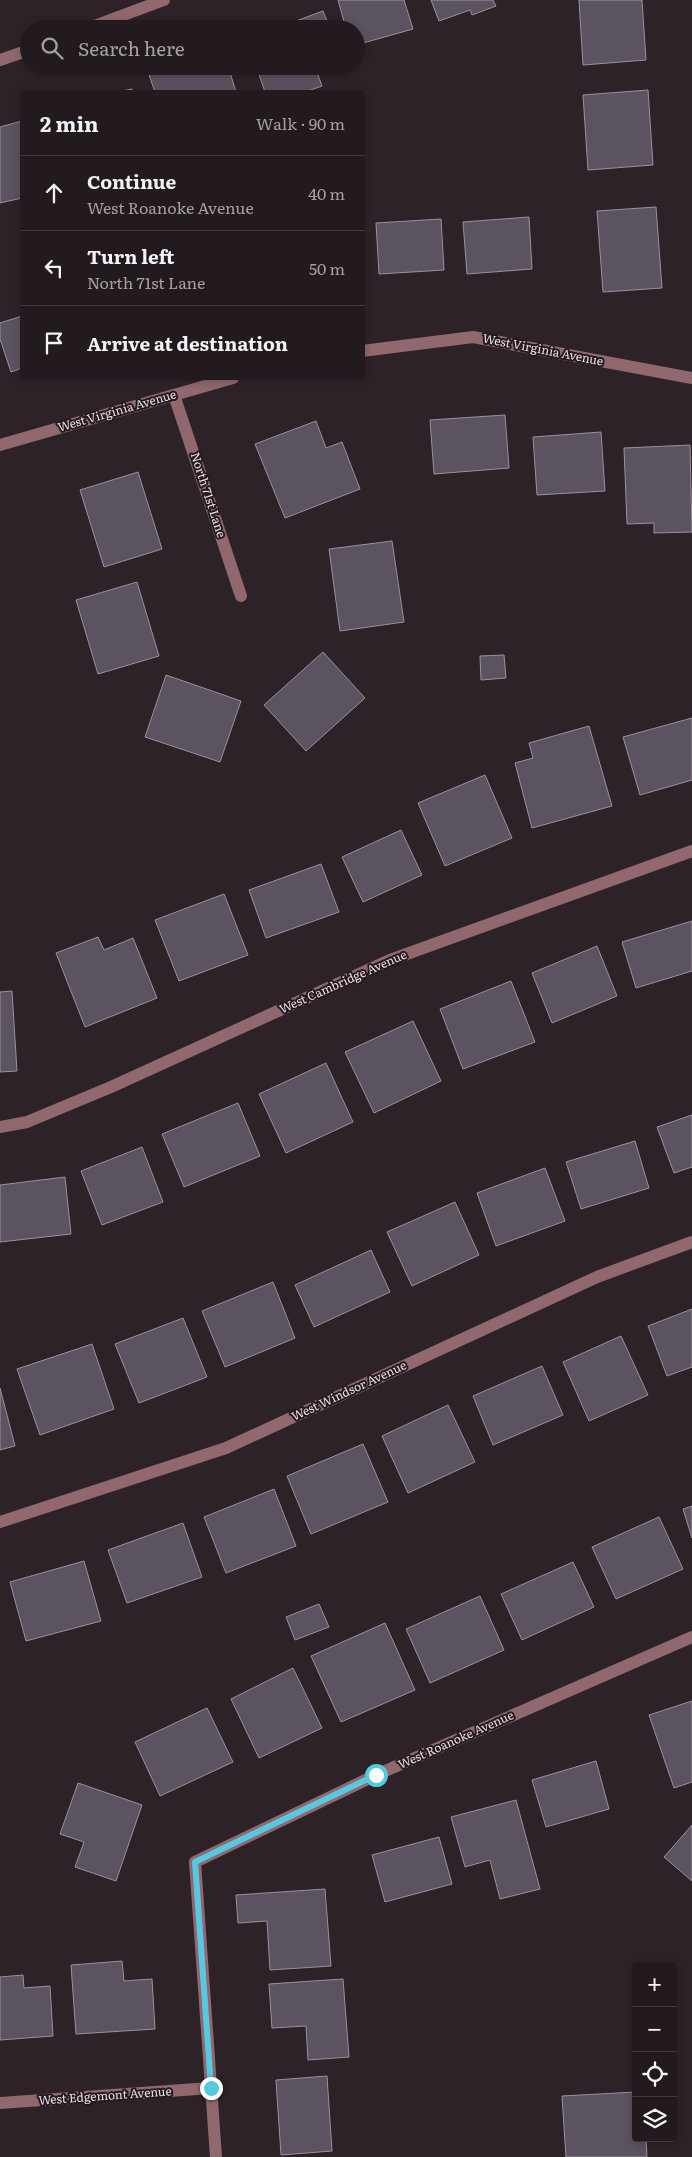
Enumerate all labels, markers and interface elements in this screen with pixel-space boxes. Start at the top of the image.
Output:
search box [20,20,365,75]
icon: search [38,34,66,62]
text: Search here [78,34,185,62]
text: 2 min [40,107,99,138]
text: Walk · 90 m [256,111,345,135]
text: Continue [87,167,176,195]
icon: ahead [40,179,68,207]
text: 40 m [308,181,345,205]
text: West Roanoke Avenue [87,195,254,219]
text: Turn left [87,242,174,270]
icon: left [40,254,68,282]
text: 50 m [309,256,345,280]
text: North 71st Lane [87,270,205,294]
street label: West Virginia Avenue [481,328,605,370]
icon: arrive [40,329,68,357]
text: Arrive at destination [87,329,288,357]
street label: West Virginia Avenue [55,384,178,436]
street label: North 71st Lane [187,450,231,540]
street label: West Cambridge Avenue [276,945,409,1017]
street label: West Windsor Avenue [288,1355,409,1425]
street label: West Roanoke Avenue [395,1705,516,1773]
route start [365,1764,388,1787]
map controls [632,1962,677,2142]
button: + [632,1962,677,2007]
button: − [632,2007,677,2052]
button: locate [632,2052,677,2097]
route end [200,2077,223,2100]
street label: West Edgemont Avenue [38,2081,172,2109]
button: layers [632,2097,677,2142]

